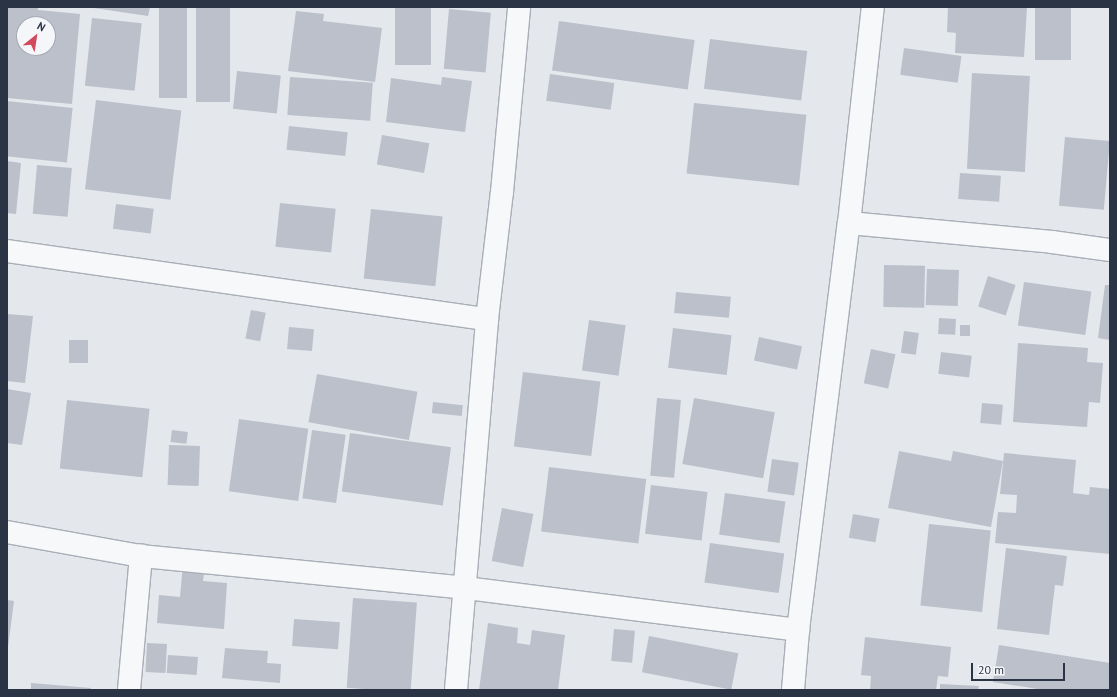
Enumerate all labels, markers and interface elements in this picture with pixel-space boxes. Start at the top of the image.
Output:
north arrow [16,16,56,56]
text: N [35,19,48,34]
scale bar [973,655,1067,681]
text: 20 m [978,662,1004,677]

